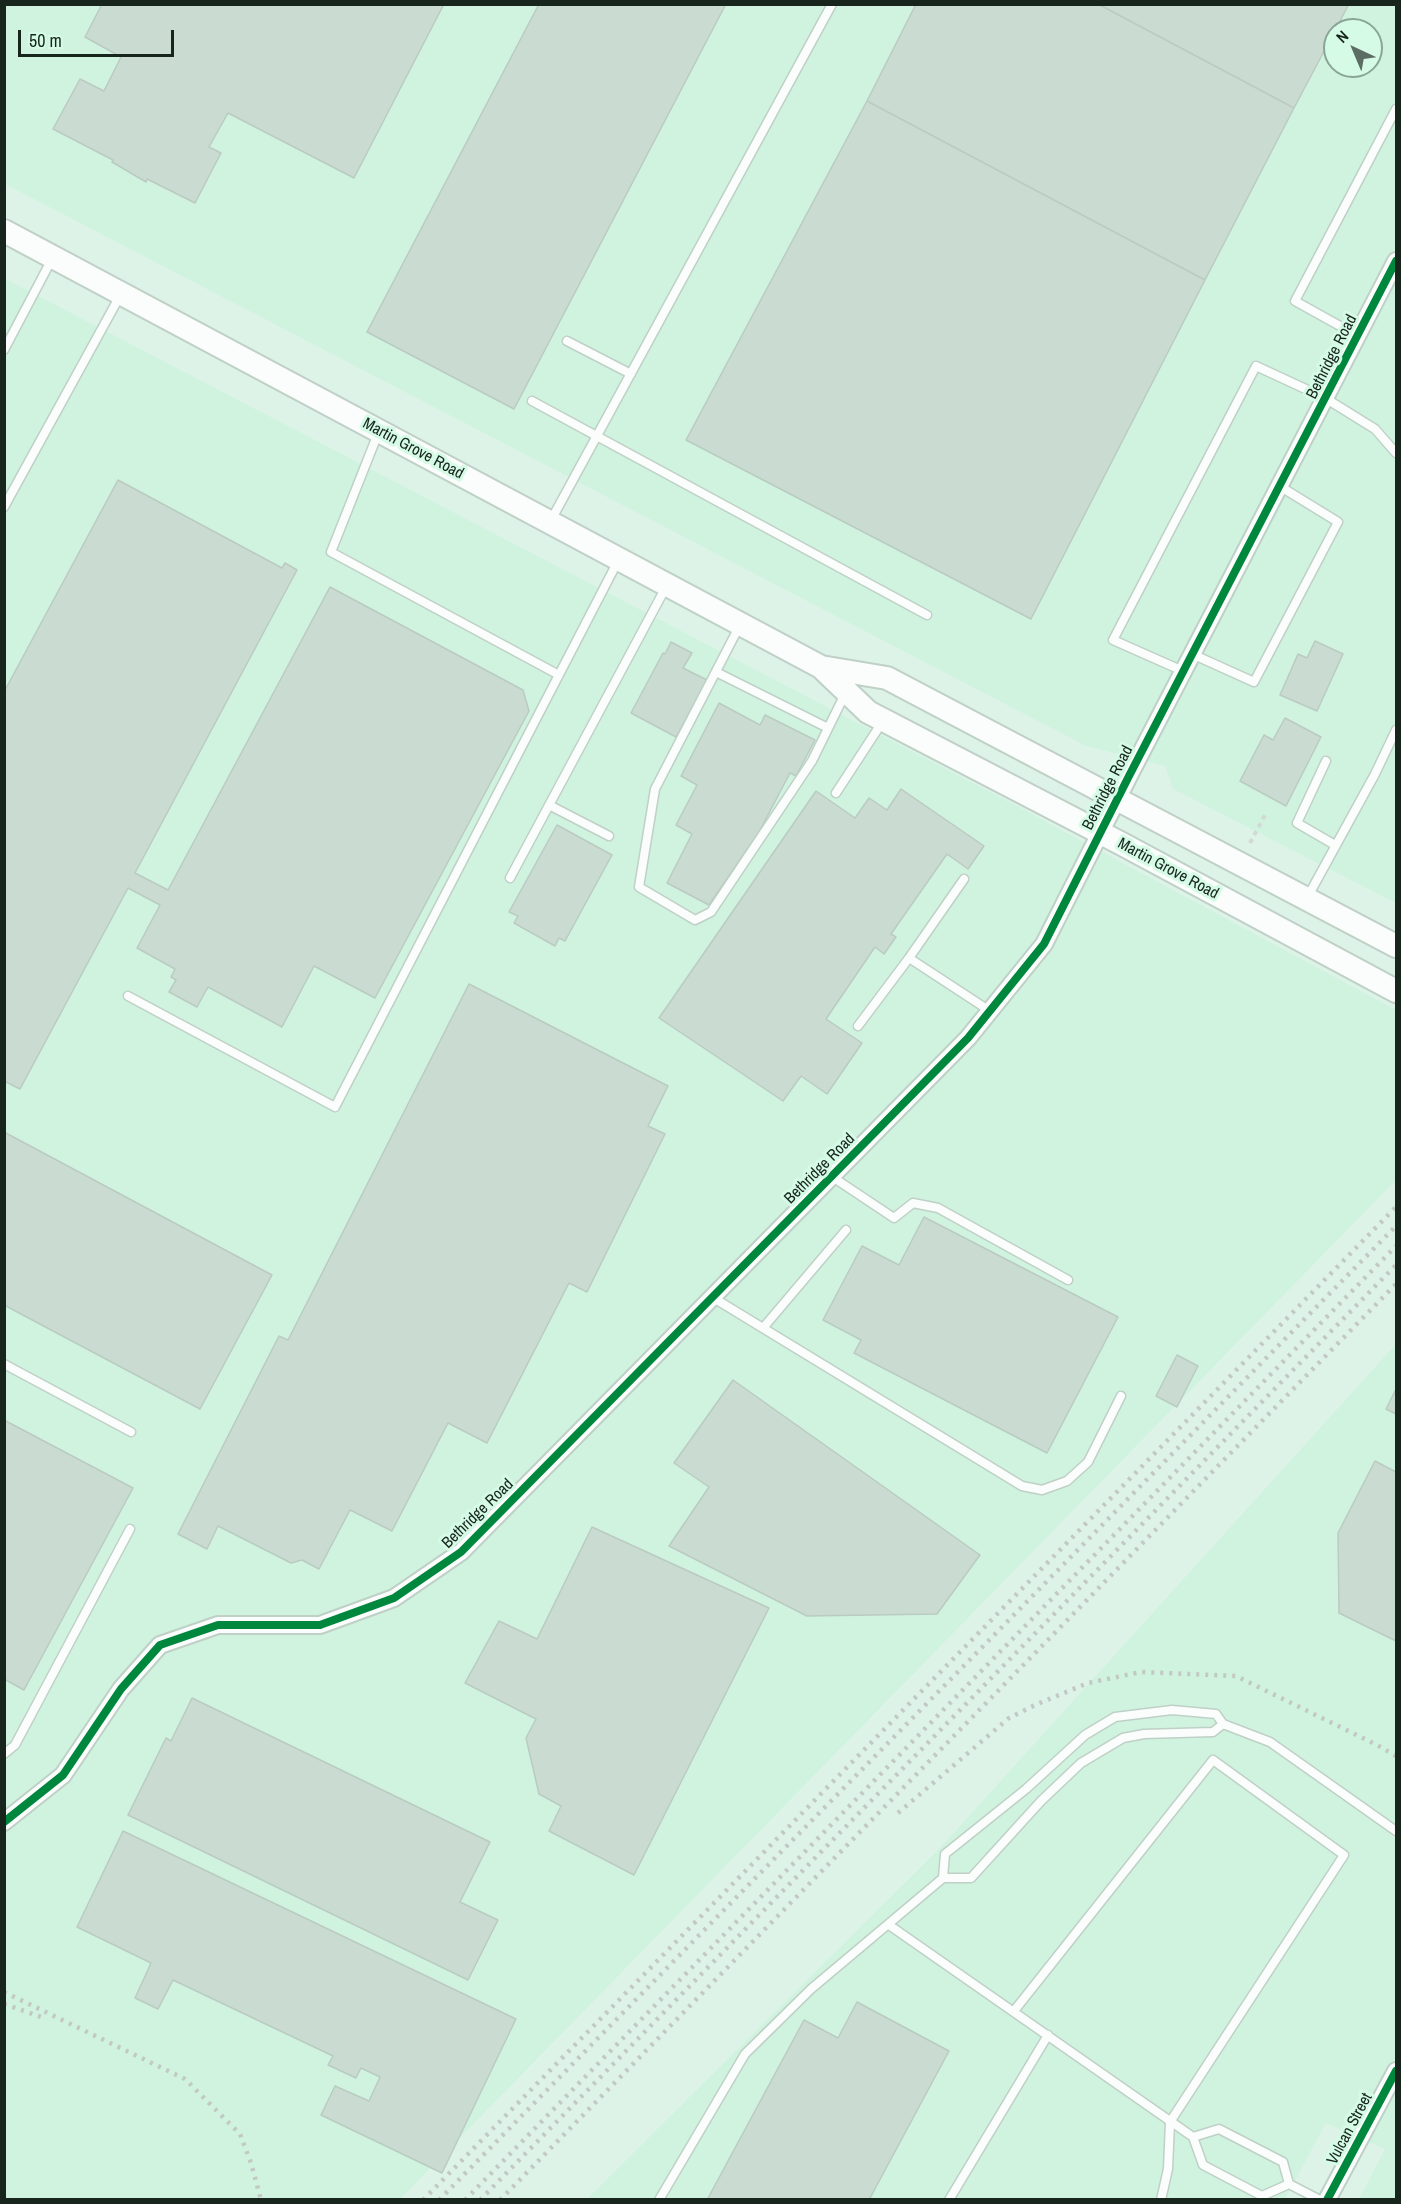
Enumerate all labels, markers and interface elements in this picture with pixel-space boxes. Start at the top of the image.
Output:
scale bar [21,18,177,56]
north arrow [1323,18,1383,78]
text: N [1331,25,1353,48]
text: 50 m [29,28,62,53]
street label: Bethridge Road [1303,312,1361,402]
street label: Martin Grove Road [359,414,467,484]
street label: Bethridge Road [1079,743,1137,833]
street label: Martin Grove Road [1114,834,1222,904]
street label: Bethridge Road [781,1130,859,1208]
street label: Bethridge Road [438,1475,518,1553]
street label: Vulcan Street [1323,2090,1377,2168]

